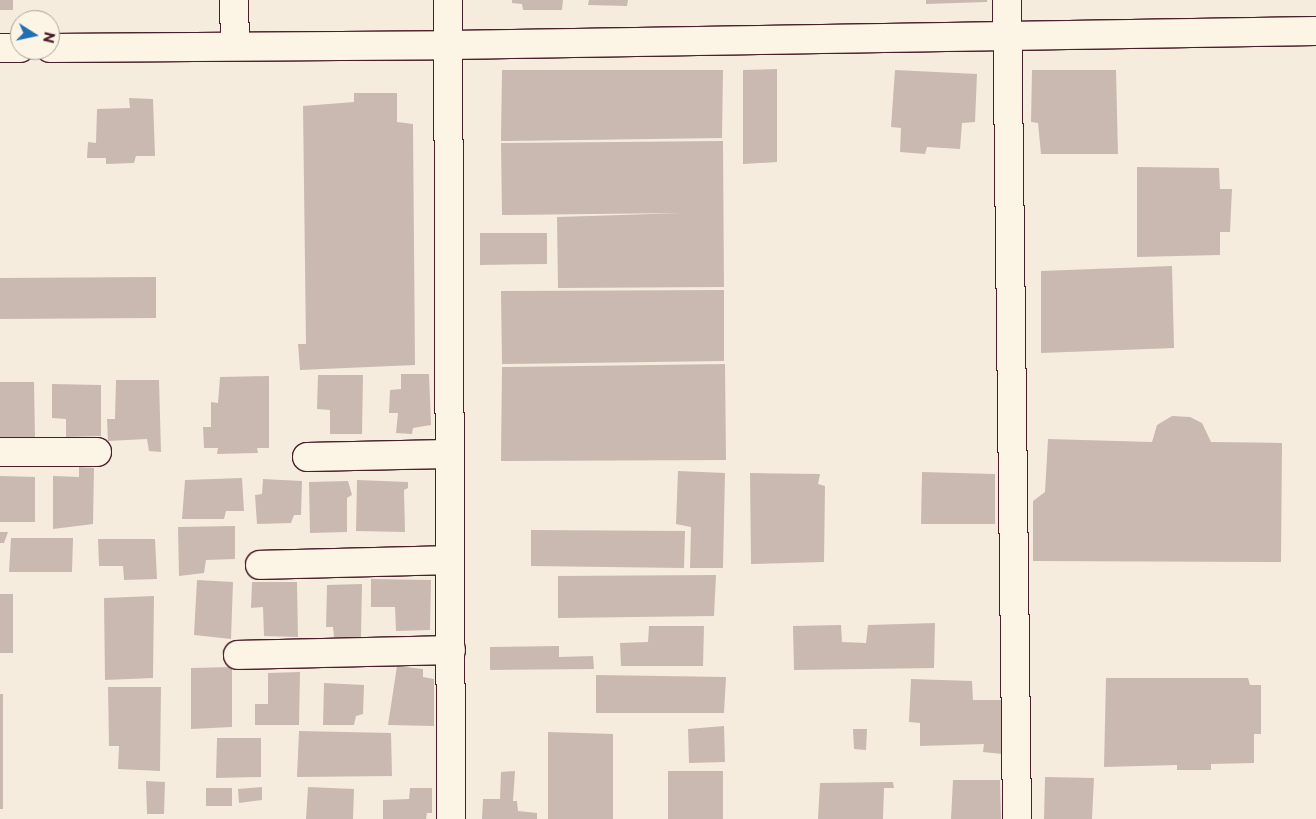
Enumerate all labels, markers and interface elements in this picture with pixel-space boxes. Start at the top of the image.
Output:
north arrow [10,10,60,60]
text: N [38,30,61,45]

